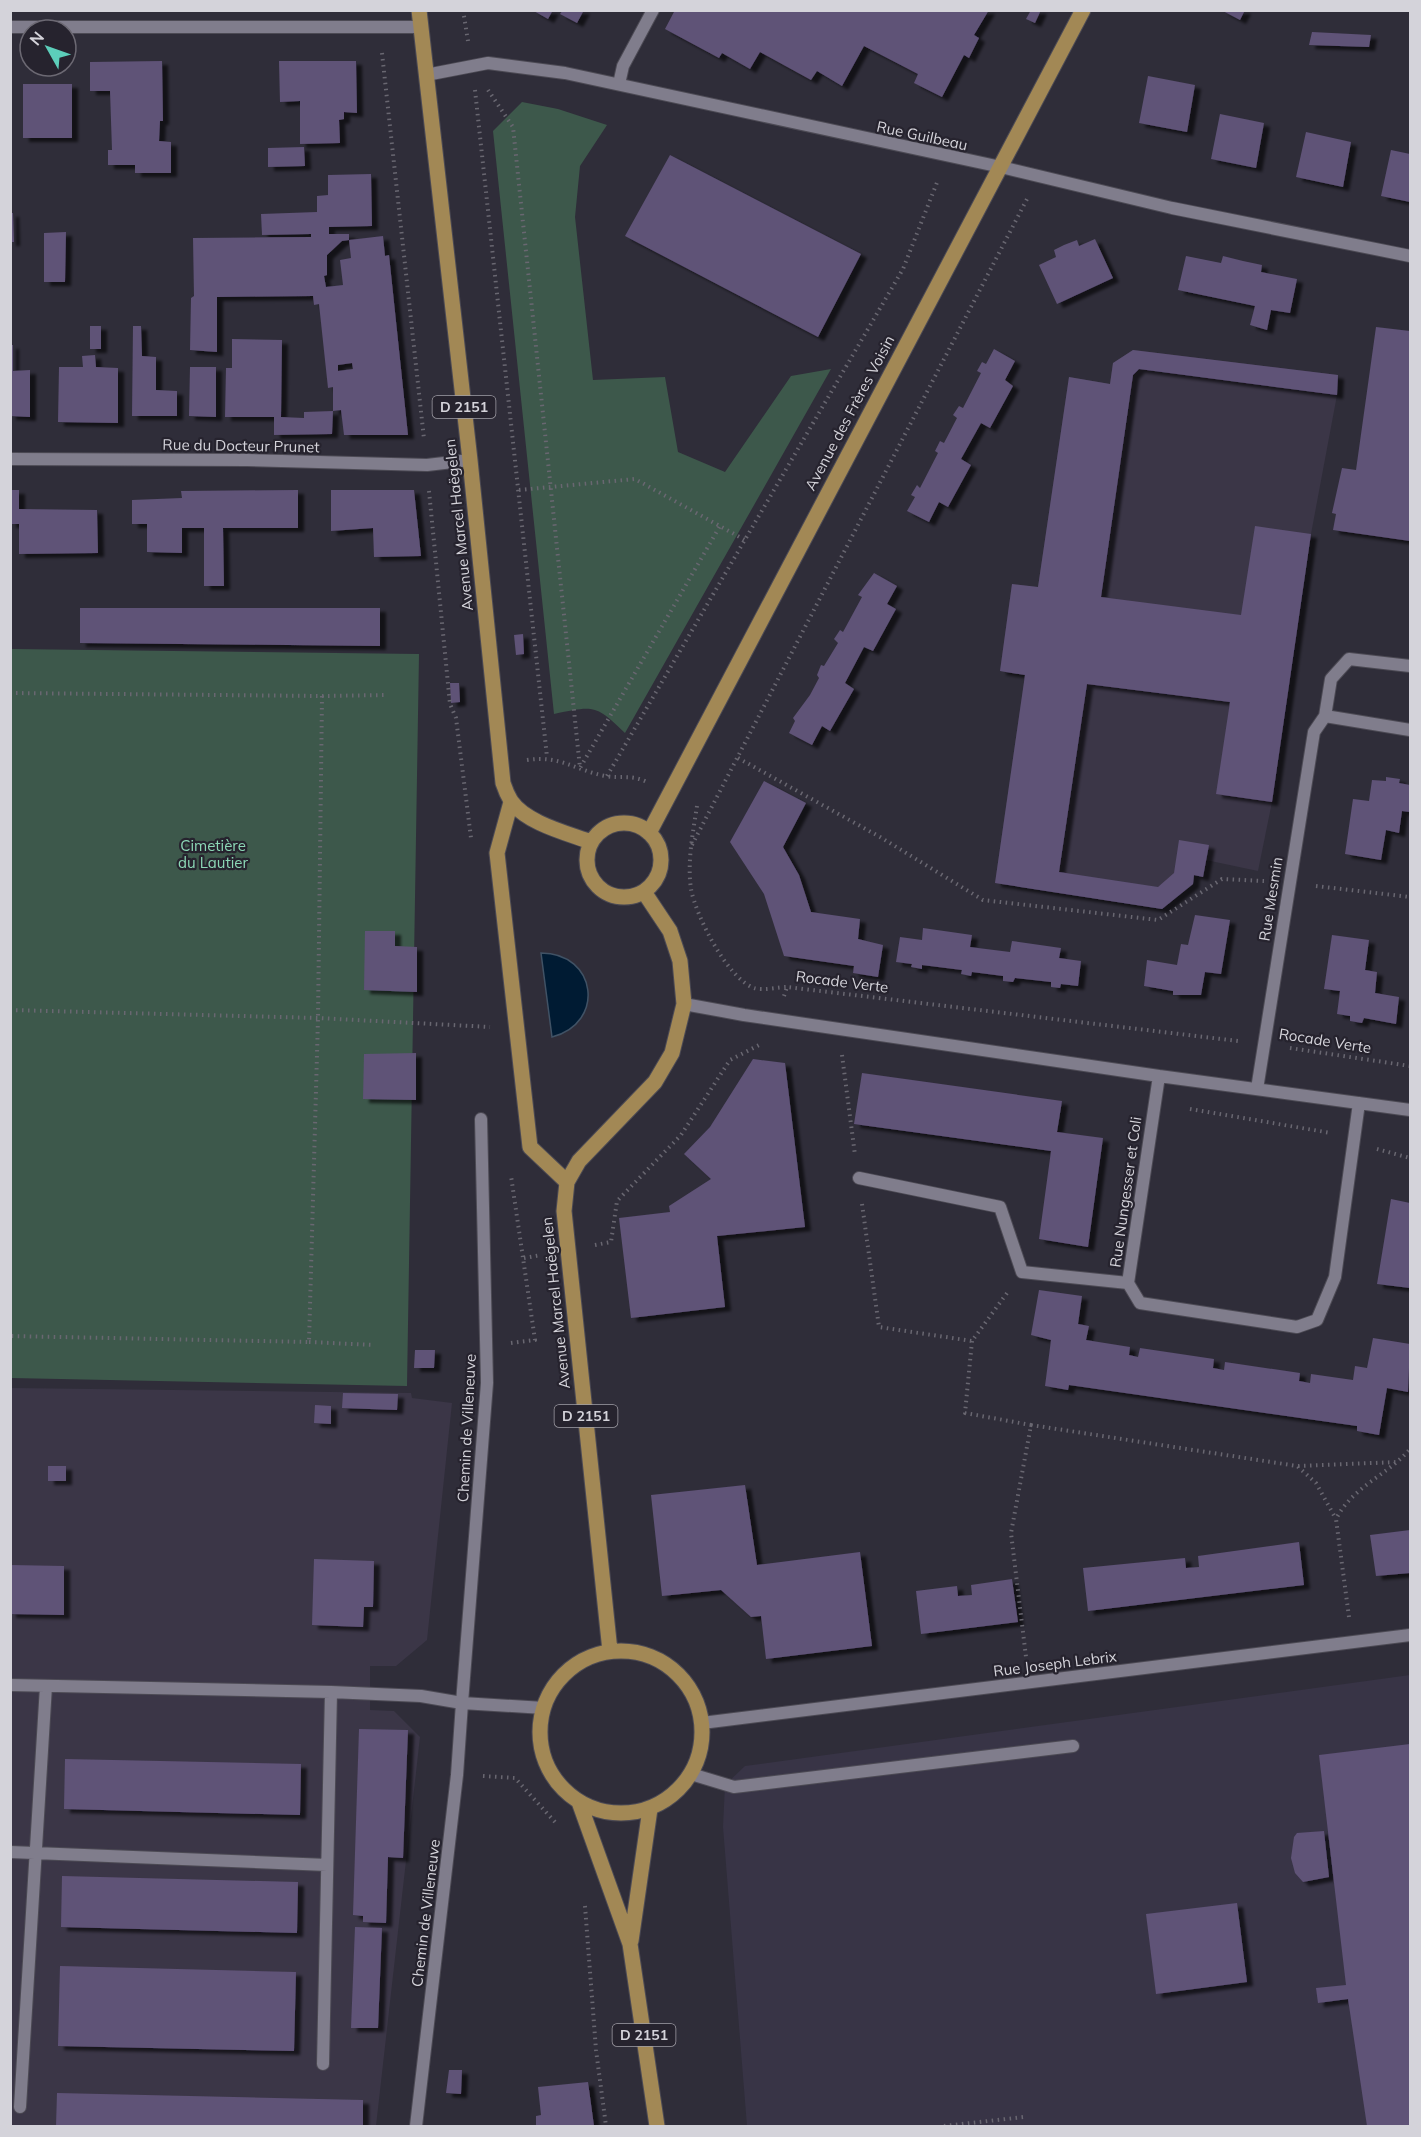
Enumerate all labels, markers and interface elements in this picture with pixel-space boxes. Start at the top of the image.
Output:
north arrow [18,18,78,78]
text: N [25,27,48,49]
street label: Rue Guilbeau [875,117,969,154]
street label: Avenue des Frères Voisin [801,332,899,494]
road number: D 2151 [432,396,496,418]
street label: Rue du Docteur Prunet [162,435,320,456]
street label: Avenue Marcel Haëgelen [440,438,477,612]
park label: Cimetière du Lautier [178,836,248,872]
street label: Rue Mesmin [1254,855,1287,942]
street label: Rocade Verte [795,966,889,997]
street label: Rocade Verte [1278,1024,1373,1057]
street label: Rue Nungesser et Coli [1106,1115,1145,1269]
street label: Avenue Marcel Haëgelen [537,1216,574,1390]
street label: Chemin de Villeneuve [453,1353,480,1503]
road number: D 2151 [554,1405,618,1427]
street label: Rue Joseph Lebrix [992,1647,1118,1681]
street label: Chemin de Villeneuve [407,1838,444,1988]
road number: D 2151 [612,2024,676,2046]

